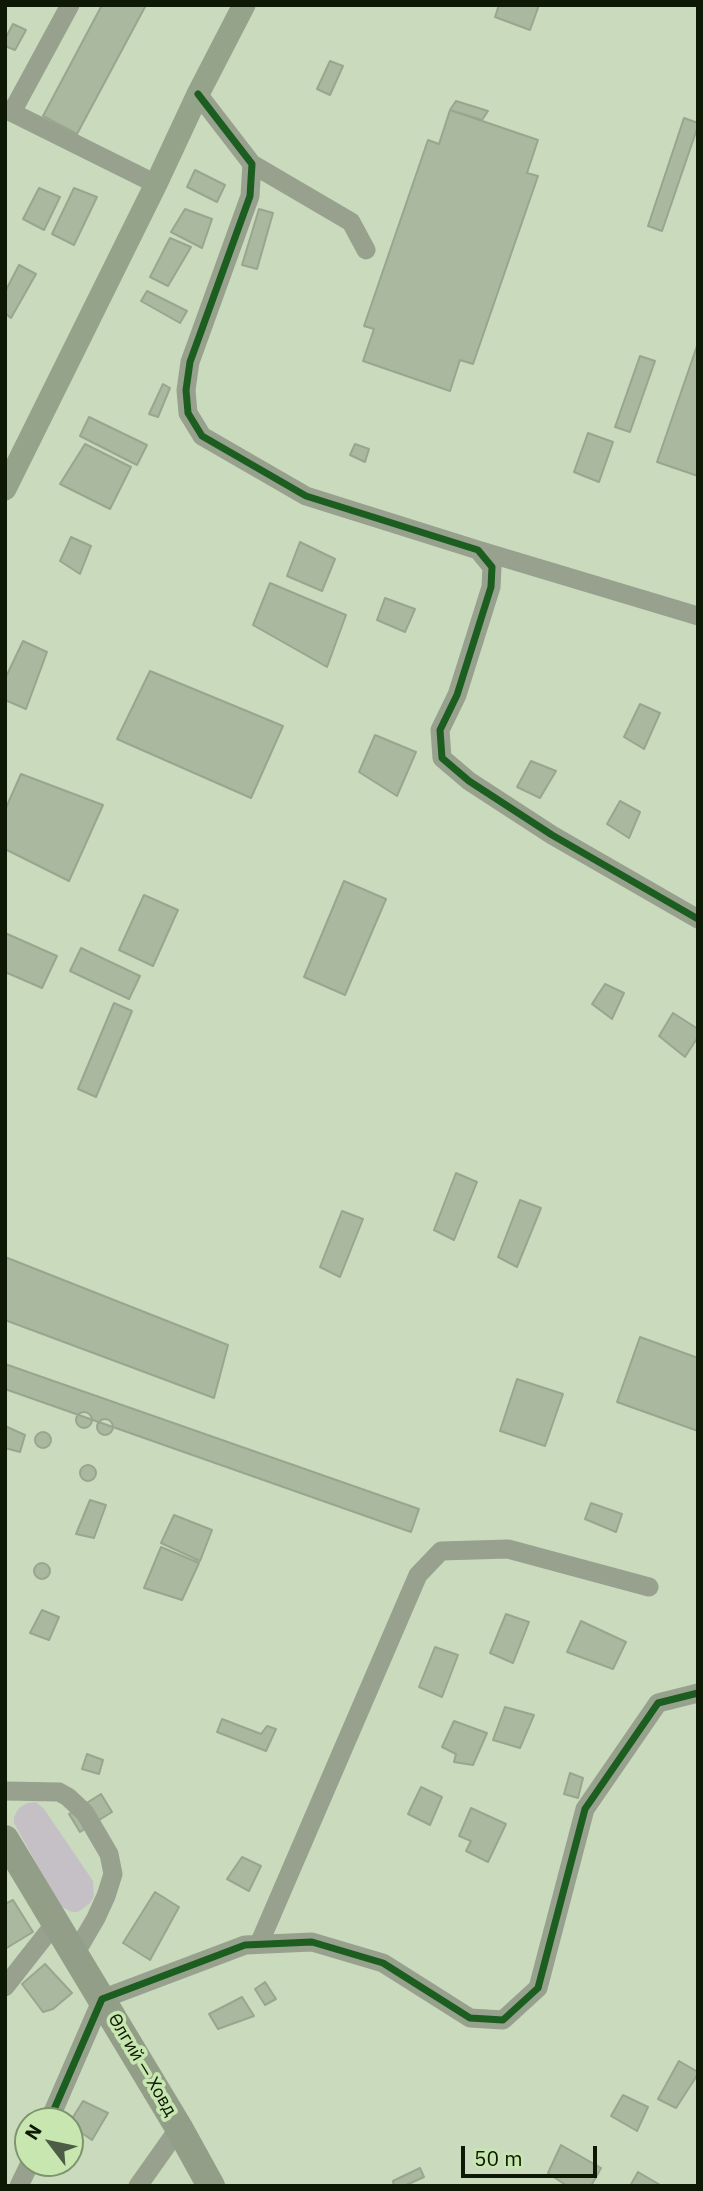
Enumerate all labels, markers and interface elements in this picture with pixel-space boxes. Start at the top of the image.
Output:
street label: Өлгий — Ховд [103,2010,181,2120]
north arrow [14,2107,84,2177]
text: N [19,2120,47,2144]
scale bar [465,2132,602,2176]
text: 50 m [474,2144,523,2172]

